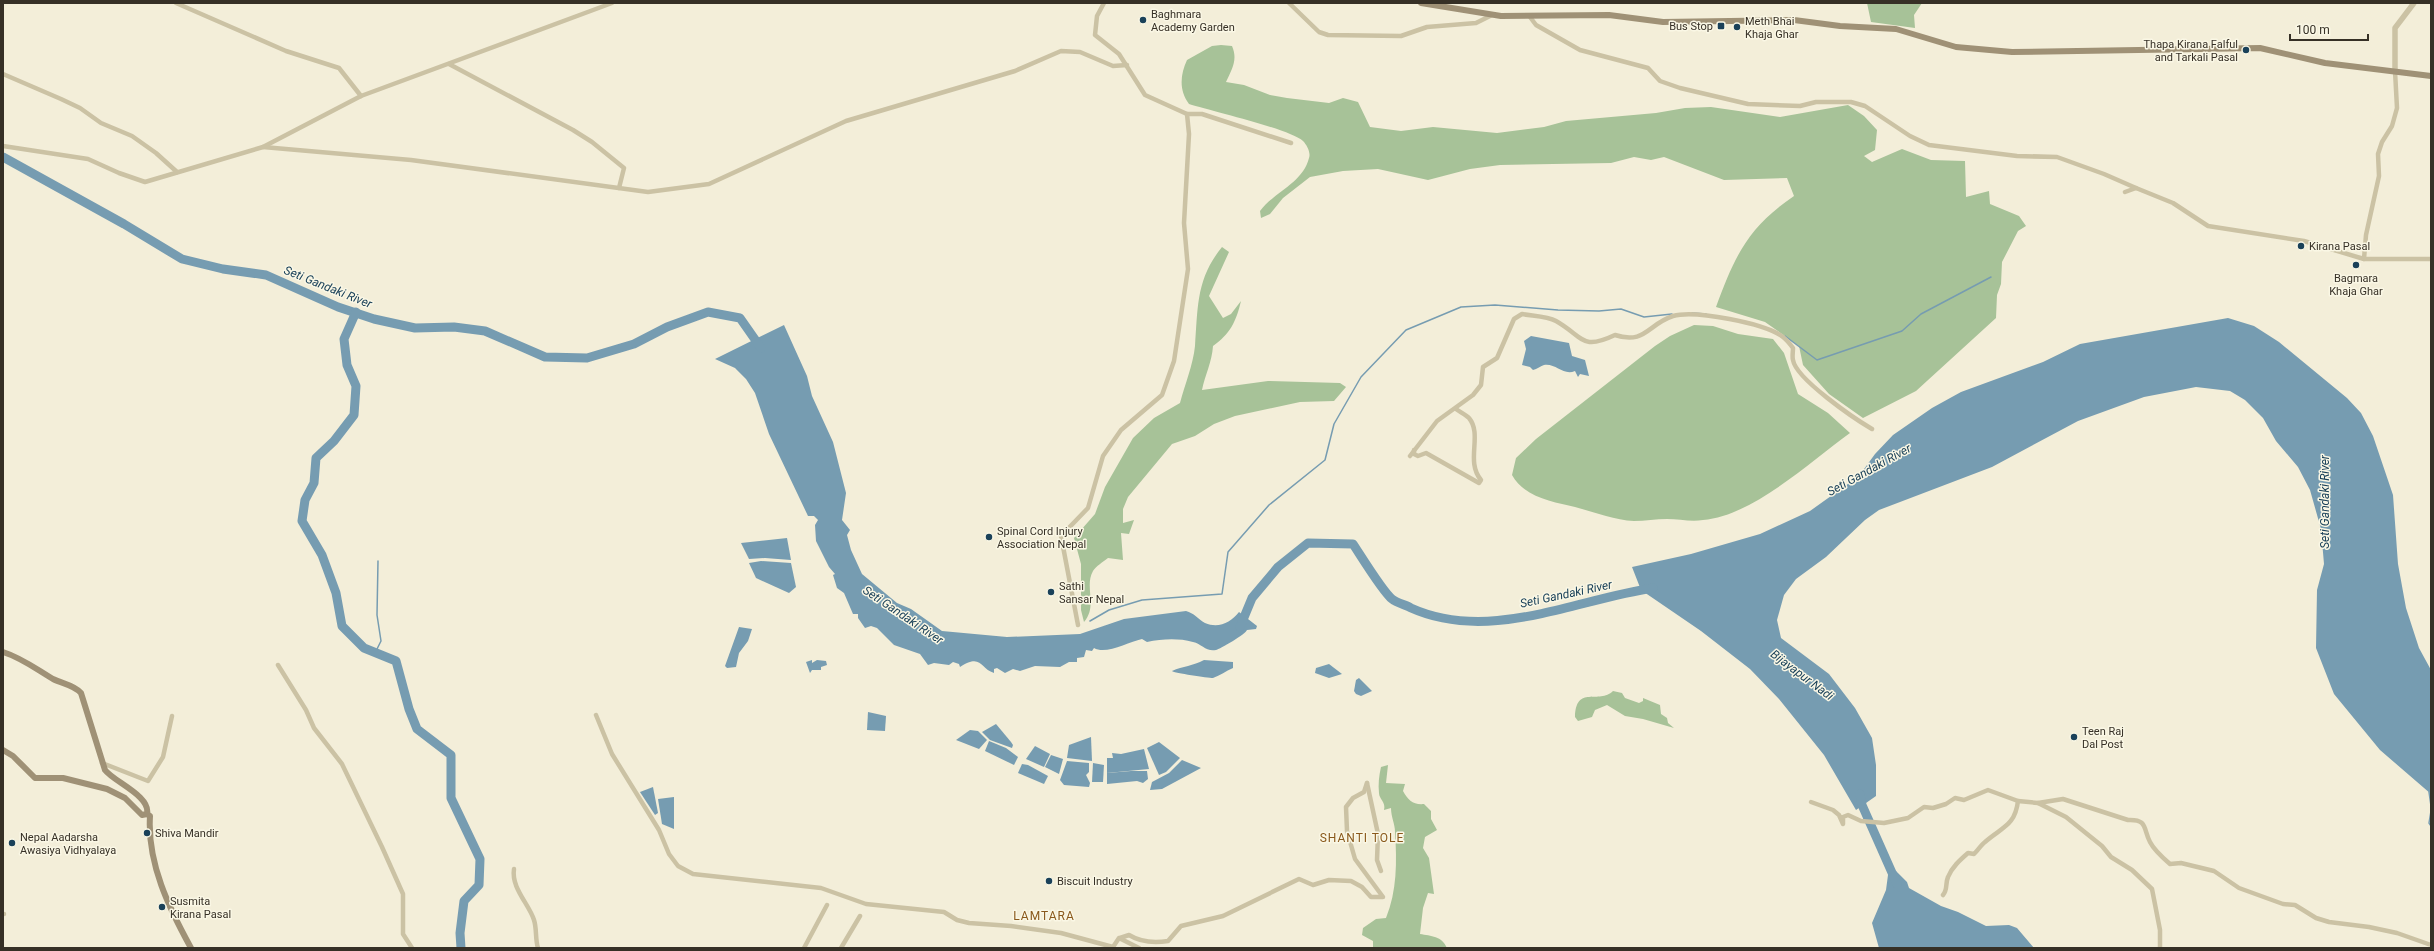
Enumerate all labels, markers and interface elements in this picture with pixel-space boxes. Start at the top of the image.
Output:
place label: Baghmara Academy Garden [1151,8,1235,34]
marker: Baghmara Academy Garden [1138,15,1148,25]
place label: Meth Bhai Khaja Ghar [1745,15,1799,41]
scale bar [2290,16,2368,42]
place label: Bus Stop [1669,20,1713,33]
marker: Bus Stop [1716,21,1726,31]
marker: Meth Bhai Khaja Ghar [1732,22,1742,32]
text: 100 m [2296,23,2330,37]
place label: Thapa Kirana Falful and Tarkali Pasal [2144,38,2238,64]
marker: Thapa Kirana Falful and Tarkali Pasal [2241,45,2251,55]
place label: Kirana Pasal [2309,240,2370,253]
marker: Kirana Pasal [2296,241,2306,251]
marker: Bagmara Khaja Ghar [2351,260,2361,270]
water label: Seti Gandaki River [282,263,375,311]
place label: Bagmara Khaja Ghar [2329,272,2383,298]
water label: Seti Gandaki River [1825,441,1914,499]
water label: Seti Gandaki River [2318,454,2332,549]
place label: Spinal Cord Injury Association Nepal [997,525,1086,551]
marker: Spinal Cord Injury Association Nepal [984,532,994,542]
water label: Seti Gandaki River [1519,577,1614,611]
place label: Sathi Sansar Nepal [1059,580,1124,606]
water label: Seti Gandaki River [860,583,947,648]
marker: Sathi Sansar Nepal [1046,587,1056,597]
water label: Bijayapur Nadi [1768,647,1836,703]
place label: Teen Raj Dal Post [2082,725,2124,751]
marker: Teen Raj Dal Post [2069,732,2079,742]
place label: Shiva Mandir [155,827,219,840]
marker: Shiva Mandir [142,828,152,838]
place label: Nepal Aadarsha Awasiya Vidhyalaya [20,831,116,857]
district label: SHANTI TOLE [1320,831,1404,845]
marker: Nepal Aadarsha Awasiya Vidhyalaya [7,838,17,848]
place label: Biscuit Industry [1057,875,1133,888]
marker: Biscuit Industry [1044,876,1054,886]
place label: Susmita Kirana Pasal [170,895,231,921]
marker: Susmita Kirana Pasal [157,902,167,912]
district label: LAMTARA [1013,909,1075,923]

